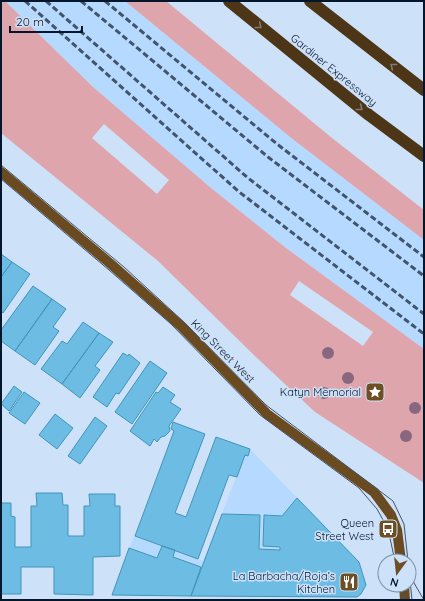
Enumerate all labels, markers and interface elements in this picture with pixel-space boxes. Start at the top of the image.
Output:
scale bar [10,8,82,34]
text: 20 m [16,14,44,29]
one-way arrow [254,21,262,28]
street label: Gardiner Expressway [288,31,380,109]
one-way arrow [391,63,398,70]
one-way arrow [355,103,363,110]
street label: King Street West [188,316,258,386]
place icon: Katyn Memorial [364,381,386,403]
place label: Katyn Memorial [280,385,361,399]
place label: Queen Street West [315,516,374,543]
bus stop icon: Queen Street West [377,518,399,540]
north arrow [377,553,417,593]
place label: La Barbacha/Roja’s Kitchen [233,569,335,596]
restaurant icon: La Barbacha/Roja’s Kitchen [338,571,360,593]
text: N [389,575,400,590]

